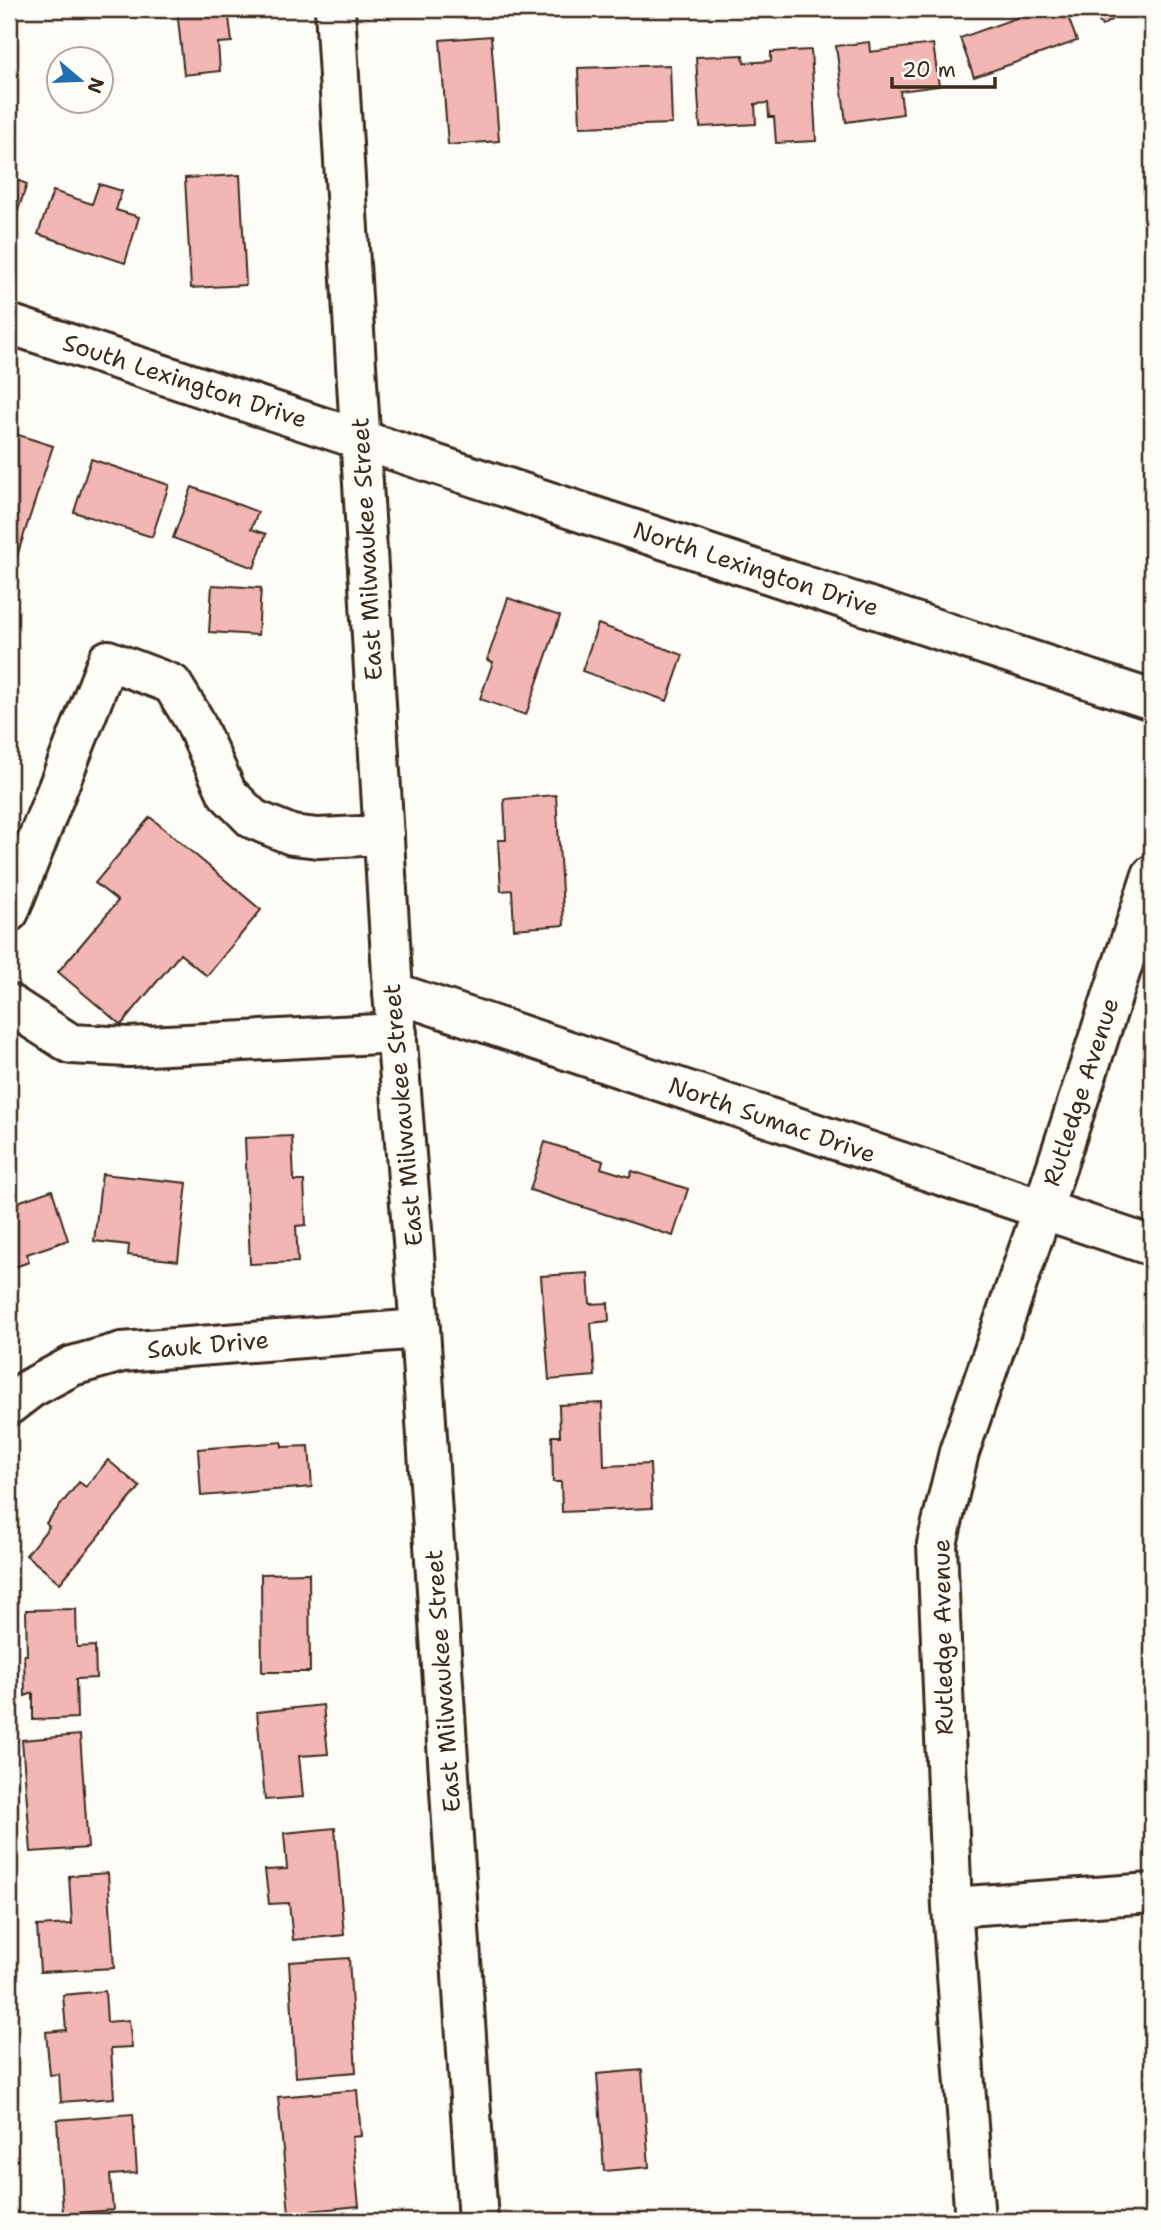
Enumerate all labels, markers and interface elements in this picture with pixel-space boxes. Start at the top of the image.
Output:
north arrow [46,46,116,116]
scale bar [892,46,995,90]
text: 20 m [902,56,956,84]
text: N [81,74,110,97]
street label: South Lexington Drive [59,326,311,436]
street label: East Milwaukee Street [344,417,390,681]
street label: North Lexington Drive [629,514,883,624]
street label: East Milwaukee Street [376,982,430,1248]
street label: Rutledge Avenue [1035,994,1127,1190]
street label: North Sumac Drive [664,1069,880,1171]
street label: Sauk Drive [146,1324,270,1366]
street label: Rutledge Avenue [925,1539,961,1735]
street label: East Milwaukee Street [418,1549,468,1813]

